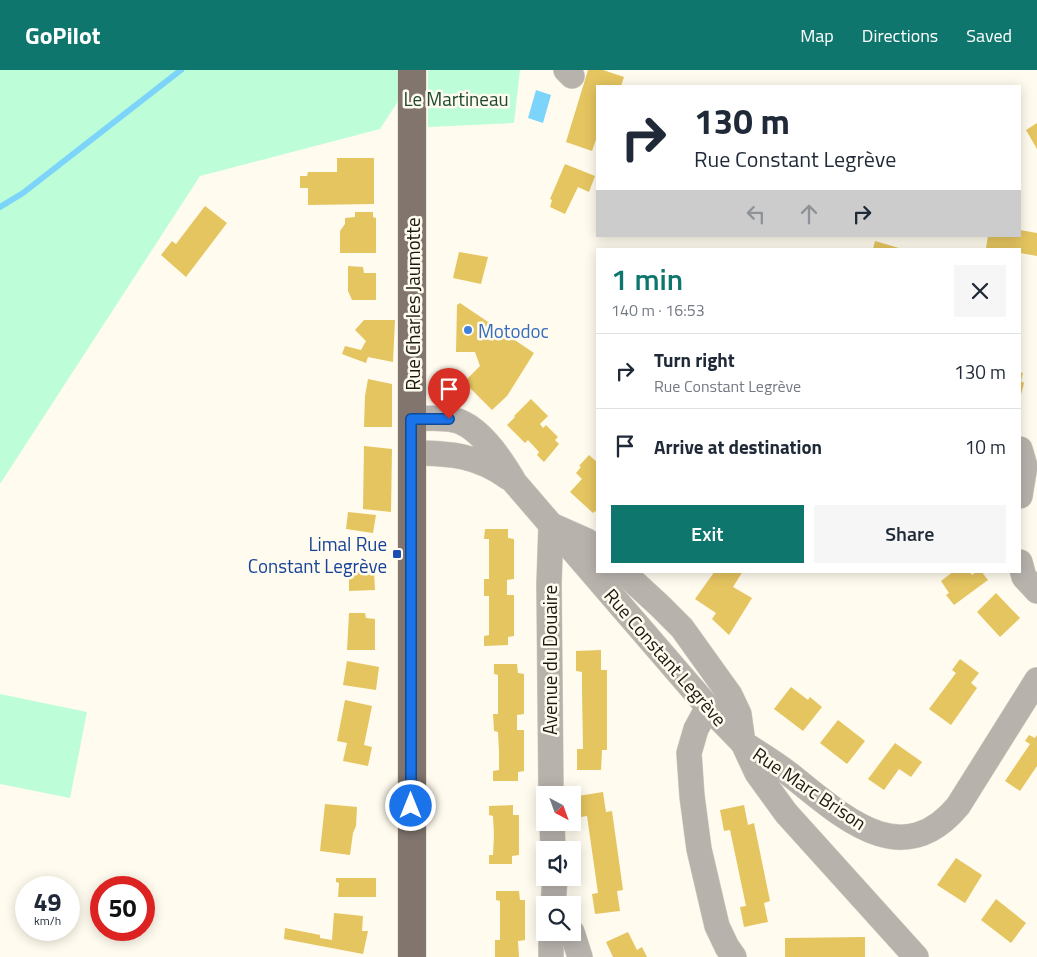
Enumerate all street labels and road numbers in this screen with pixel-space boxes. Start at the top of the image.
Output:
street label: Rue Charles Jaumotte [398,217,427,391]
street label: Rue Constant Legrève [598,582,734,732]
street label: Avenue du Douaire [535,585,564,735]
street label: Rue Marc Brison [747,739,873,837]

